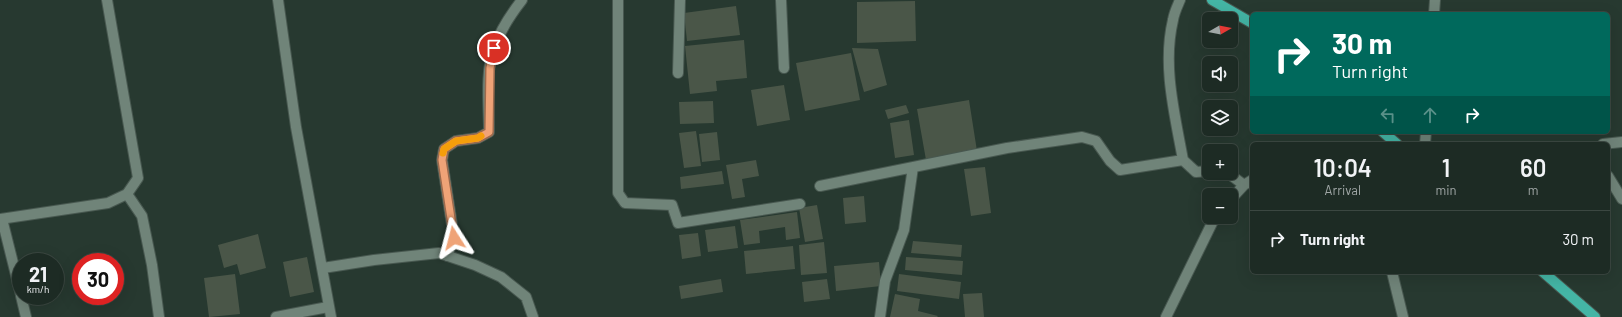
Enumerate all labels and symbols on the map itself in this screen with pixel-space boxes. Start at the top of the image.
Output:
north arrow [1202,12,1238,48]
pin [477,31,511,65]
position arrow [433,217,475,259]
speed limit sign: 30 [72,253,124,305]

